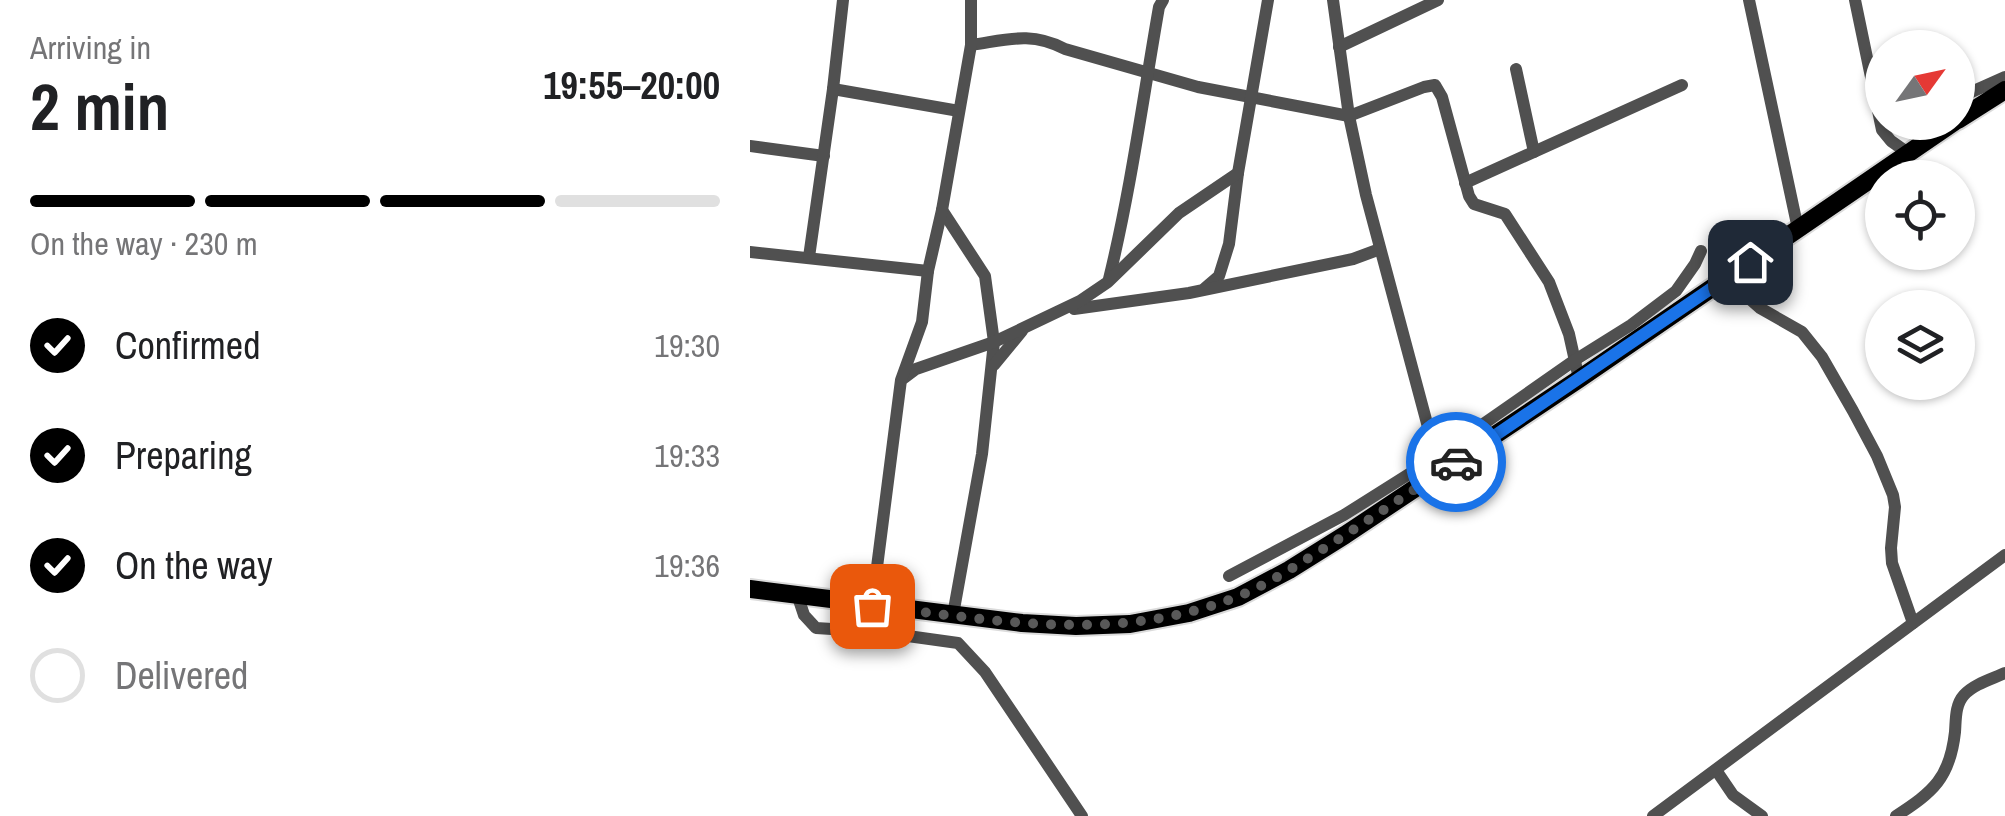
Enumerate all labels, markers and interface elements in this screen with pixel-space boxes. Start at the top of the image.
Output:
text: Arriving in [30,26,151,69]
north arrow [1865,30,1975,140]
map controls [1865,30,1975,400]
text: 19:55–20:00 [543,60,720,111]
text: 2 min [30,63,169,150]
button: locate [1865,160,1975,270]
pin [1708,220,1793,305]
text: On the way · 230 m [30,222,258,265]
icon: home [1723,235,1778,290]
button: layers [1865,290,1975,400]
icon: check [30,318,85,373]
text: Confirmed [115,320,260,371]
text: 19:30 [654,324,720,367]
courier [1406,412,1506,512]
icon: check [30,428,85,483]
text: Preparing [115,430,252,481]
text: 19:33 [654,434,720,477]
icon: car [1429,435,1484,490]
icon: check [30,538,85,593]
text: On the way [115,540,273,591]
text: 19:36 [654,544,720,587]
pin [830,564,915,649]
icon: bag [845,579,900,634]
text: Delivered [115,650,248,701]

